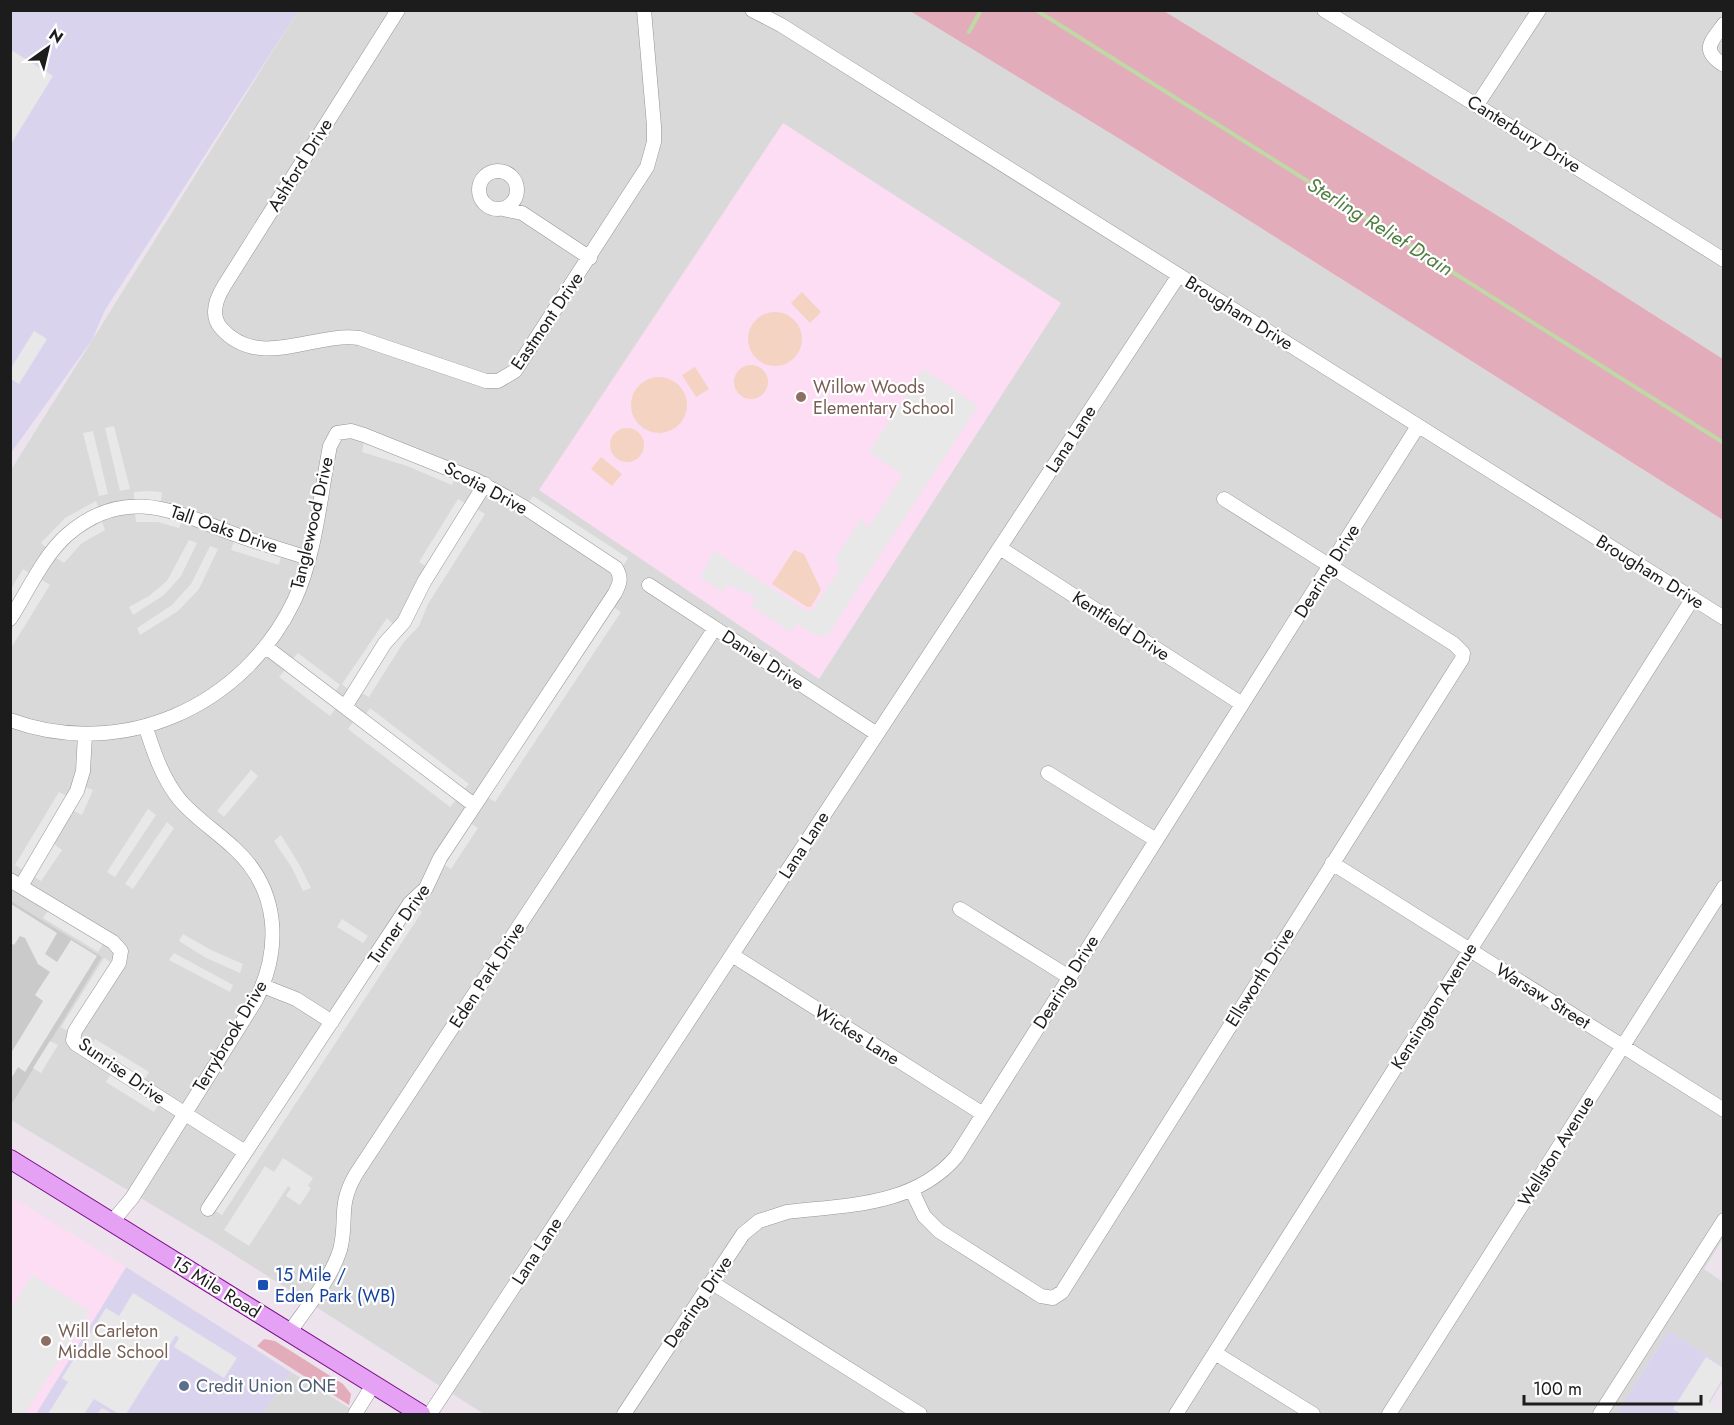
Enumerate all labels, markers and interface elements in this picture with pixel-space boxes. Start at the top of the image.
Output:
north arrow [18,18,78,78]
text: N [44,23,68,49]
street label: Canterbury Drive [1462,89,1586,179]
street label: Ashford Drive [261,113,339,217]
water label: Sterling Relief Drain [1302,171,1458,283]
street label: Eastmont Drive [505,267,589,375]
street label: Brougham Drive [1180,269,1298,357]
place label: Willow Woods Elementary School [813,374,954,421]
marker: Willow Woods Elementary School [794,390,808,404]
street label: Lana Lane [1039,400,1103,478]
street label: Tanglewood Drive [284,454,340,592]
street label: Scotia Drive [440,455,532,521]
street label: Tall Oaks Drive [167,498,281,560]
street label: Dearing Drive [1288,519,1366,623]
street label: Brougham Drive [1591,528,1709,616]
street label: Kentfield Drive [1067,585,1175,667]
street label: Daniel Drive [717,624,809,696]
street label: Lana Lane [772,806,836,884]
street label: Turner Drive [362,879,436,969]
street label: Eden Park Drive [443,917,531,1033]
street label: Ellsworth Drive [1219,922,1301,1032]
street label: Dearing Drive [1027,930,1105,1034]
street label: Kensington Avenue [1385,938,1483,1074]
street label: Warsaw Street [1491,957,1596,1036]
street label: Terrybrook Drive [186,975,274,1097]
street label: Wickes Lane [809,998,905,1072]
street label: Sunrise Drive [73,1031,171,1111]
street label: Wellston Avenue [1512,1091,1600,1211]
street label: Lana Lane [505,1212,569,1290]
street label: 15 Mile Road [166,1249,266,1325]
street label: Dearing Drive [658,1251,738,1353]
place label: 15 Mile / Eden Park (WB) [275,1262,396,1309]
marker: 15 Mile / Eden Park (WB) [256,1278,270,1292]
place label: Will Carleton Middle School [58,1318,168,1365]
marker: Will Carleton Middle School [39,1334,53,1348]
scale bar [1524,1368,1701,1406]
place label: Credit Union ONE [196,1373,336,1399]
text: 100 m [1533,1376,1582,1402]
marker: Credit Union ONE [177,1379,191,1393]

